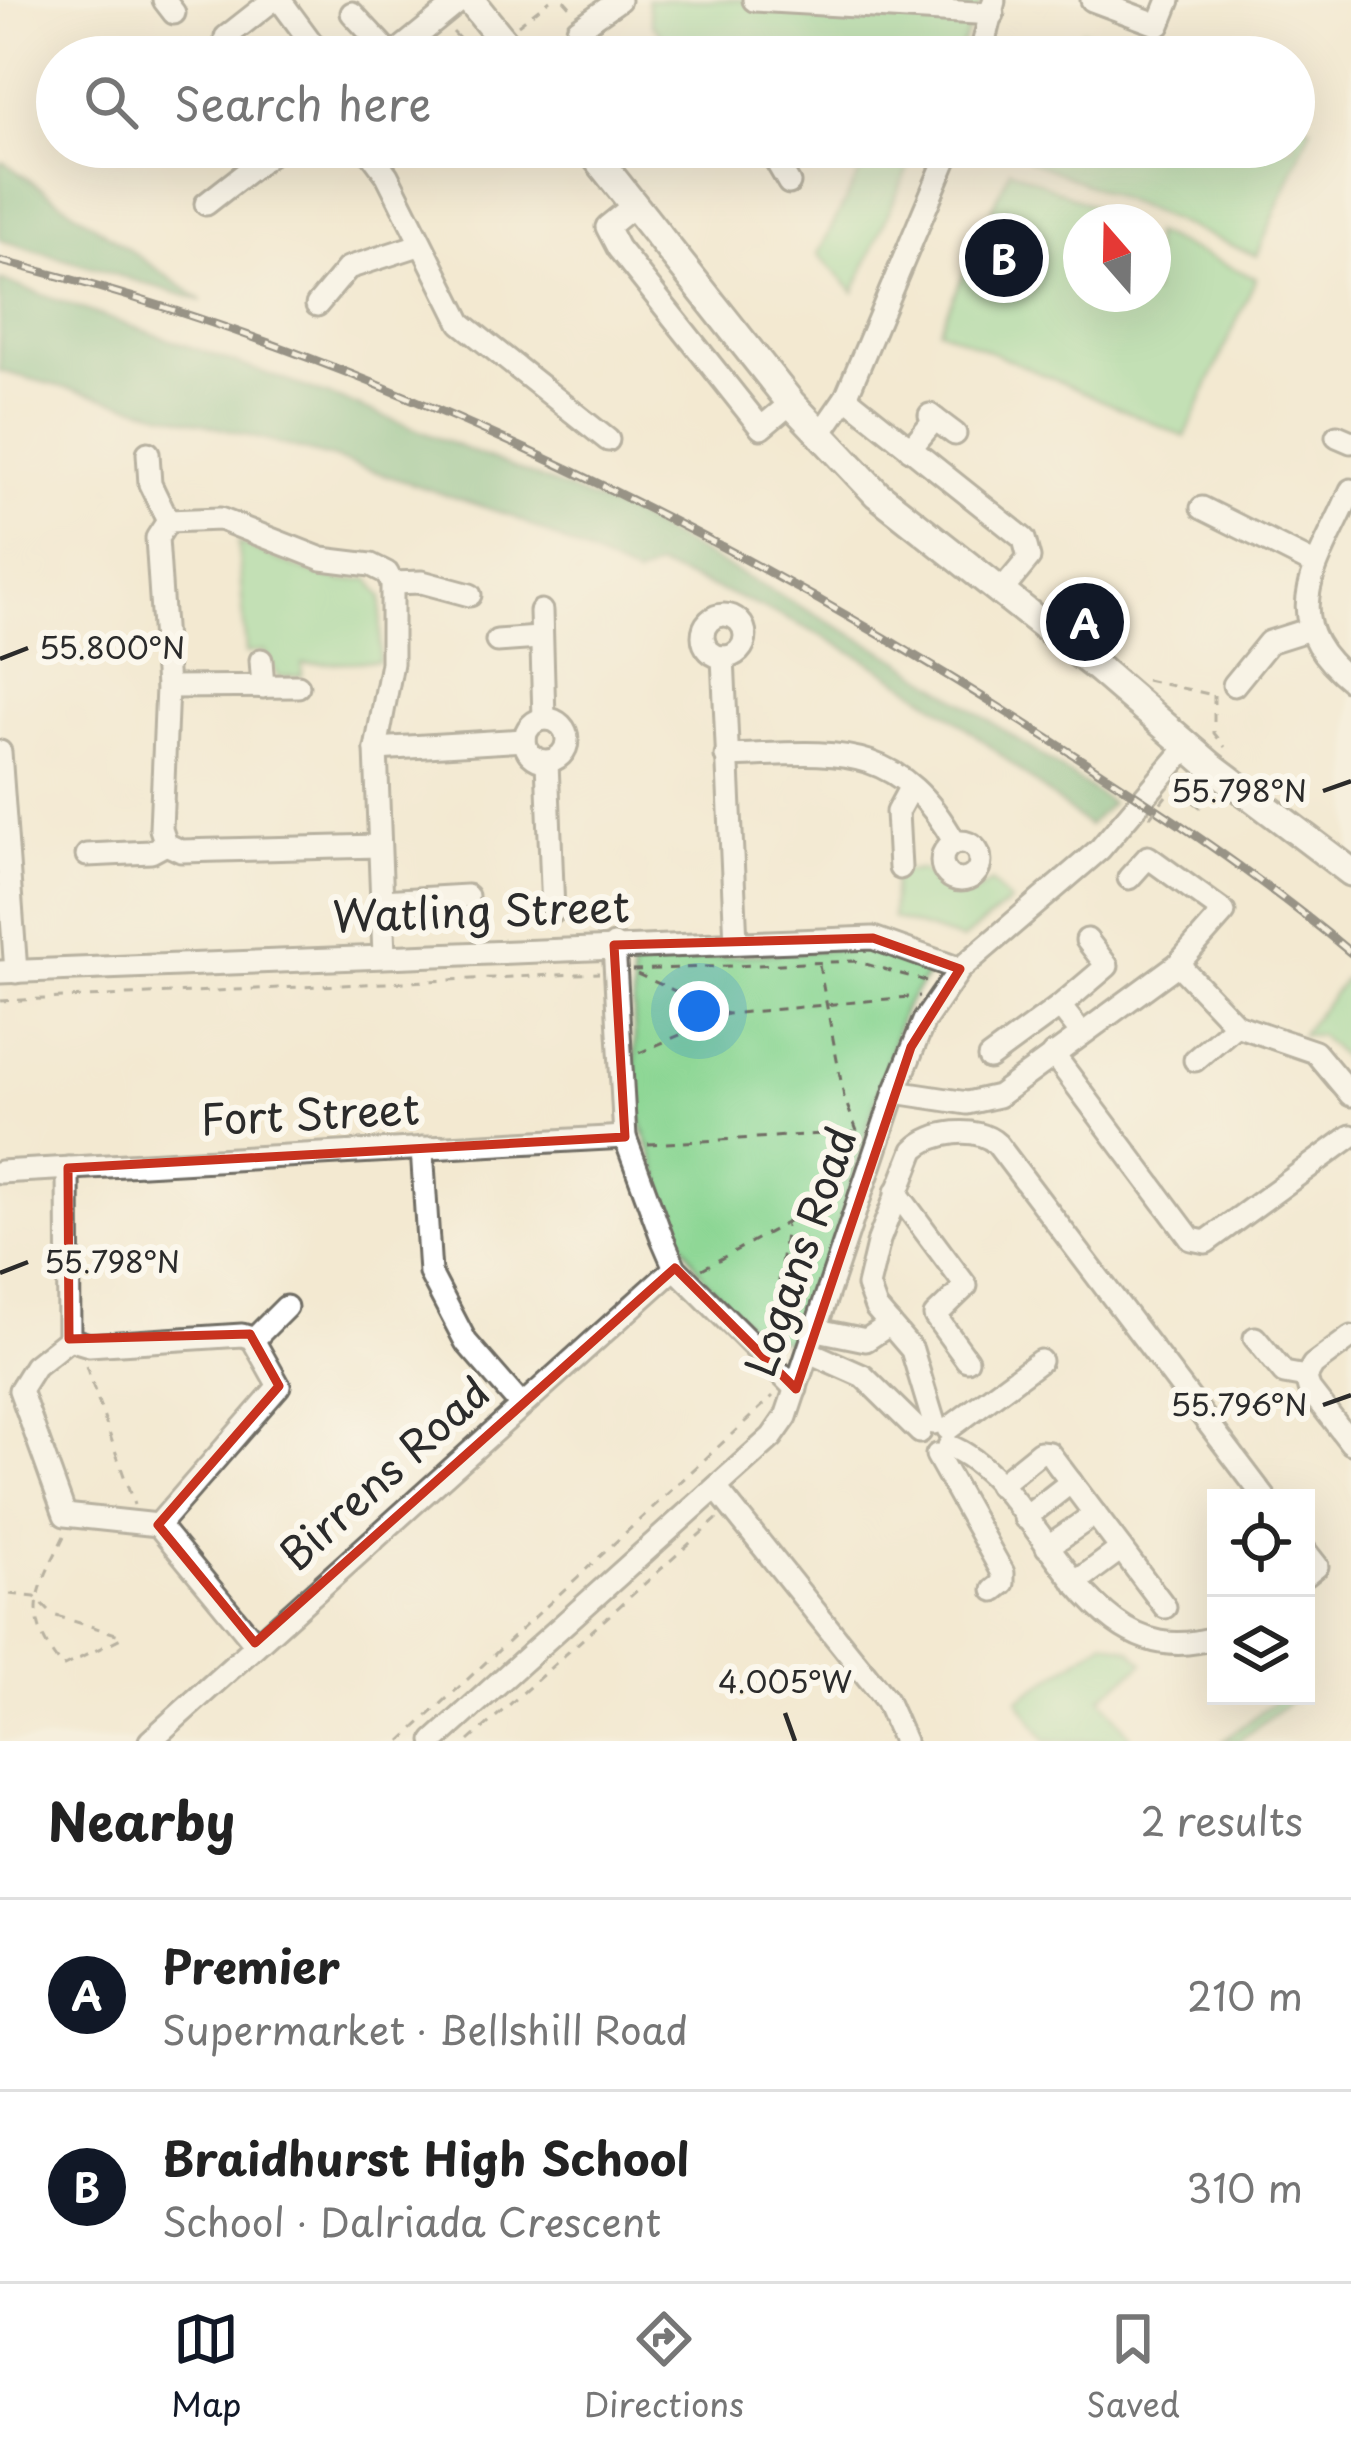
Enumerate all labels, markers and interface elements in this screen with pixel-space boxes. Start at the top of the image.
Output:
search box [36,36,1315,168]
text: Search here [174,68,431,136]
icon: search [78,69,144,135]
north arrow [1063,204,1171,312]
pin: B [965,213,1043,303]
pin: A [1046,577,1124,667]
text: 55.800°N [39,624,185,669]
text: 55.798°N [1171,767,1307,812]
street label: Watling Street [331,873,631,946]
your location [669,981,729,1041]
street label: Fort Street [199,1075,421,1150]
street label: Logans Road [727,1118,871,1384]
text: 55.798°N [44,1238,180,1283]
street label: Birrens Road [264,1361,502,1584]
text: 55.796°N [1170,1381,1308,1426]
map controls [1207,1489,1315,1705]
button: locate [1207,1489,1315,1597]
button: layers [1207,1597,1315,1705]
text: 4.005°W [718,1658,852,1703]
text: Nearby [48,1781,235,1858]
text: 2 results [1141,1790,1303,1849]
text: Premier [162,1931,340,1999]
text: A [72,1965,102,2024]
text: 210 m [1187,1965,1303,2024]
text: Supermarket · Bellshill Road [162,1999,688,2058]
text: Braidhurst High School [162,2123,689,2191]
text: B [74,2157,100,2216]
text: 310 m [1186,2157,1303,2216]
text: School · Dalriada Crescent [162,2191,661,2250]
tab: Map [171,2306,242,2428]
tab: Directions [584,2306,744,2428]
tab: Saved [1086,2306,1180,2428]

